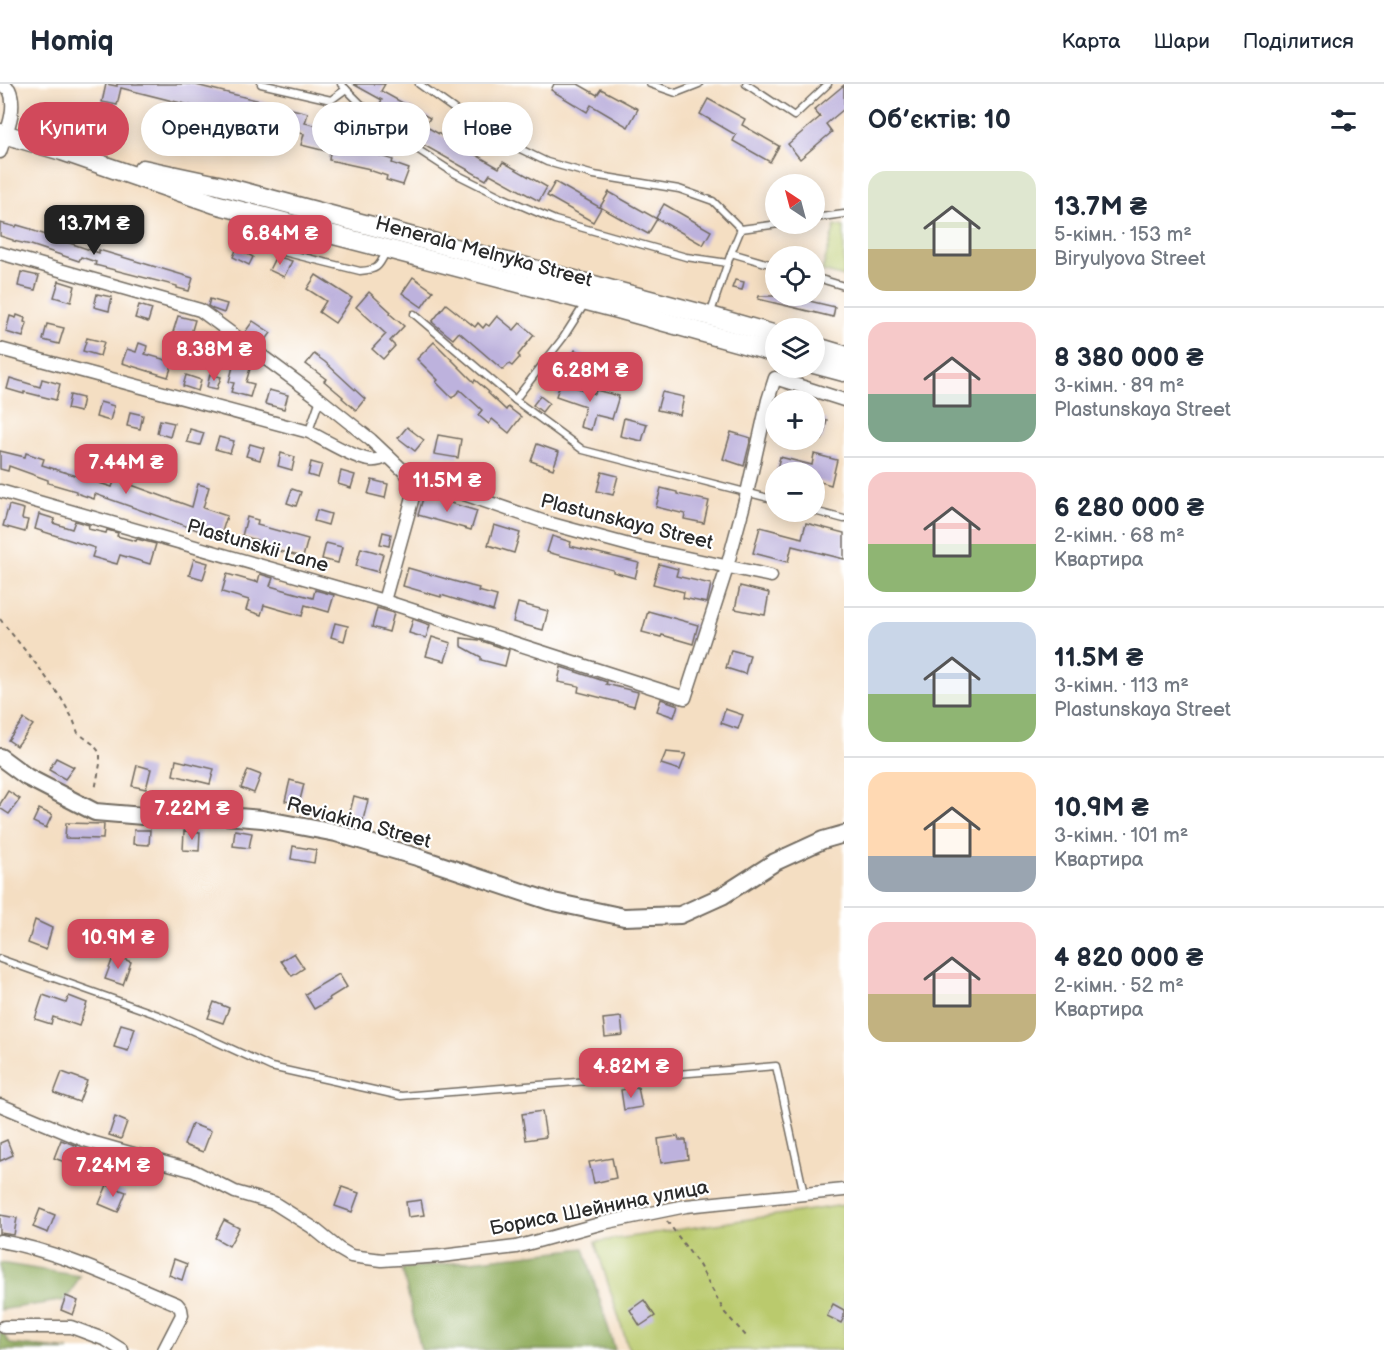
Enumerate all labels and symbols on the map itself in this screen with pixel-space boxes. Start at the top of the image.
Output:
north arrow [765,174,825,234]
pin: 13.7M ₴ [39,205,149,256]
street label: Henerala Melnyka Street [373,211,595,292]
pin: 6.84M ₴ [225,215,335,266]
pin: 8.38M ₴ [159,331,269,382]
pin: 6.28M ₴ [535,352,645,403]
pin: 7.44M ₴ [71,444,181,495]
pin: 11.5M ₴ [392,462,502,513]
street label: Plastunskaya Street [538,489,716,555]
street label: Plastunskii Lane [184,514,332,578]
pin: 7.22M ₴ [137,790,247,841]
street label: Reviakina Street [284,792,434,854]
pin: 10.9M ₴ [63,919,173,970]
pin: 4.82M ₴ [576,1048,686,1099]
pin: 7.24M ₴ [58,1147,168,1198]
street label: Бориса Шейнина улица [488,1175,711,1241]

